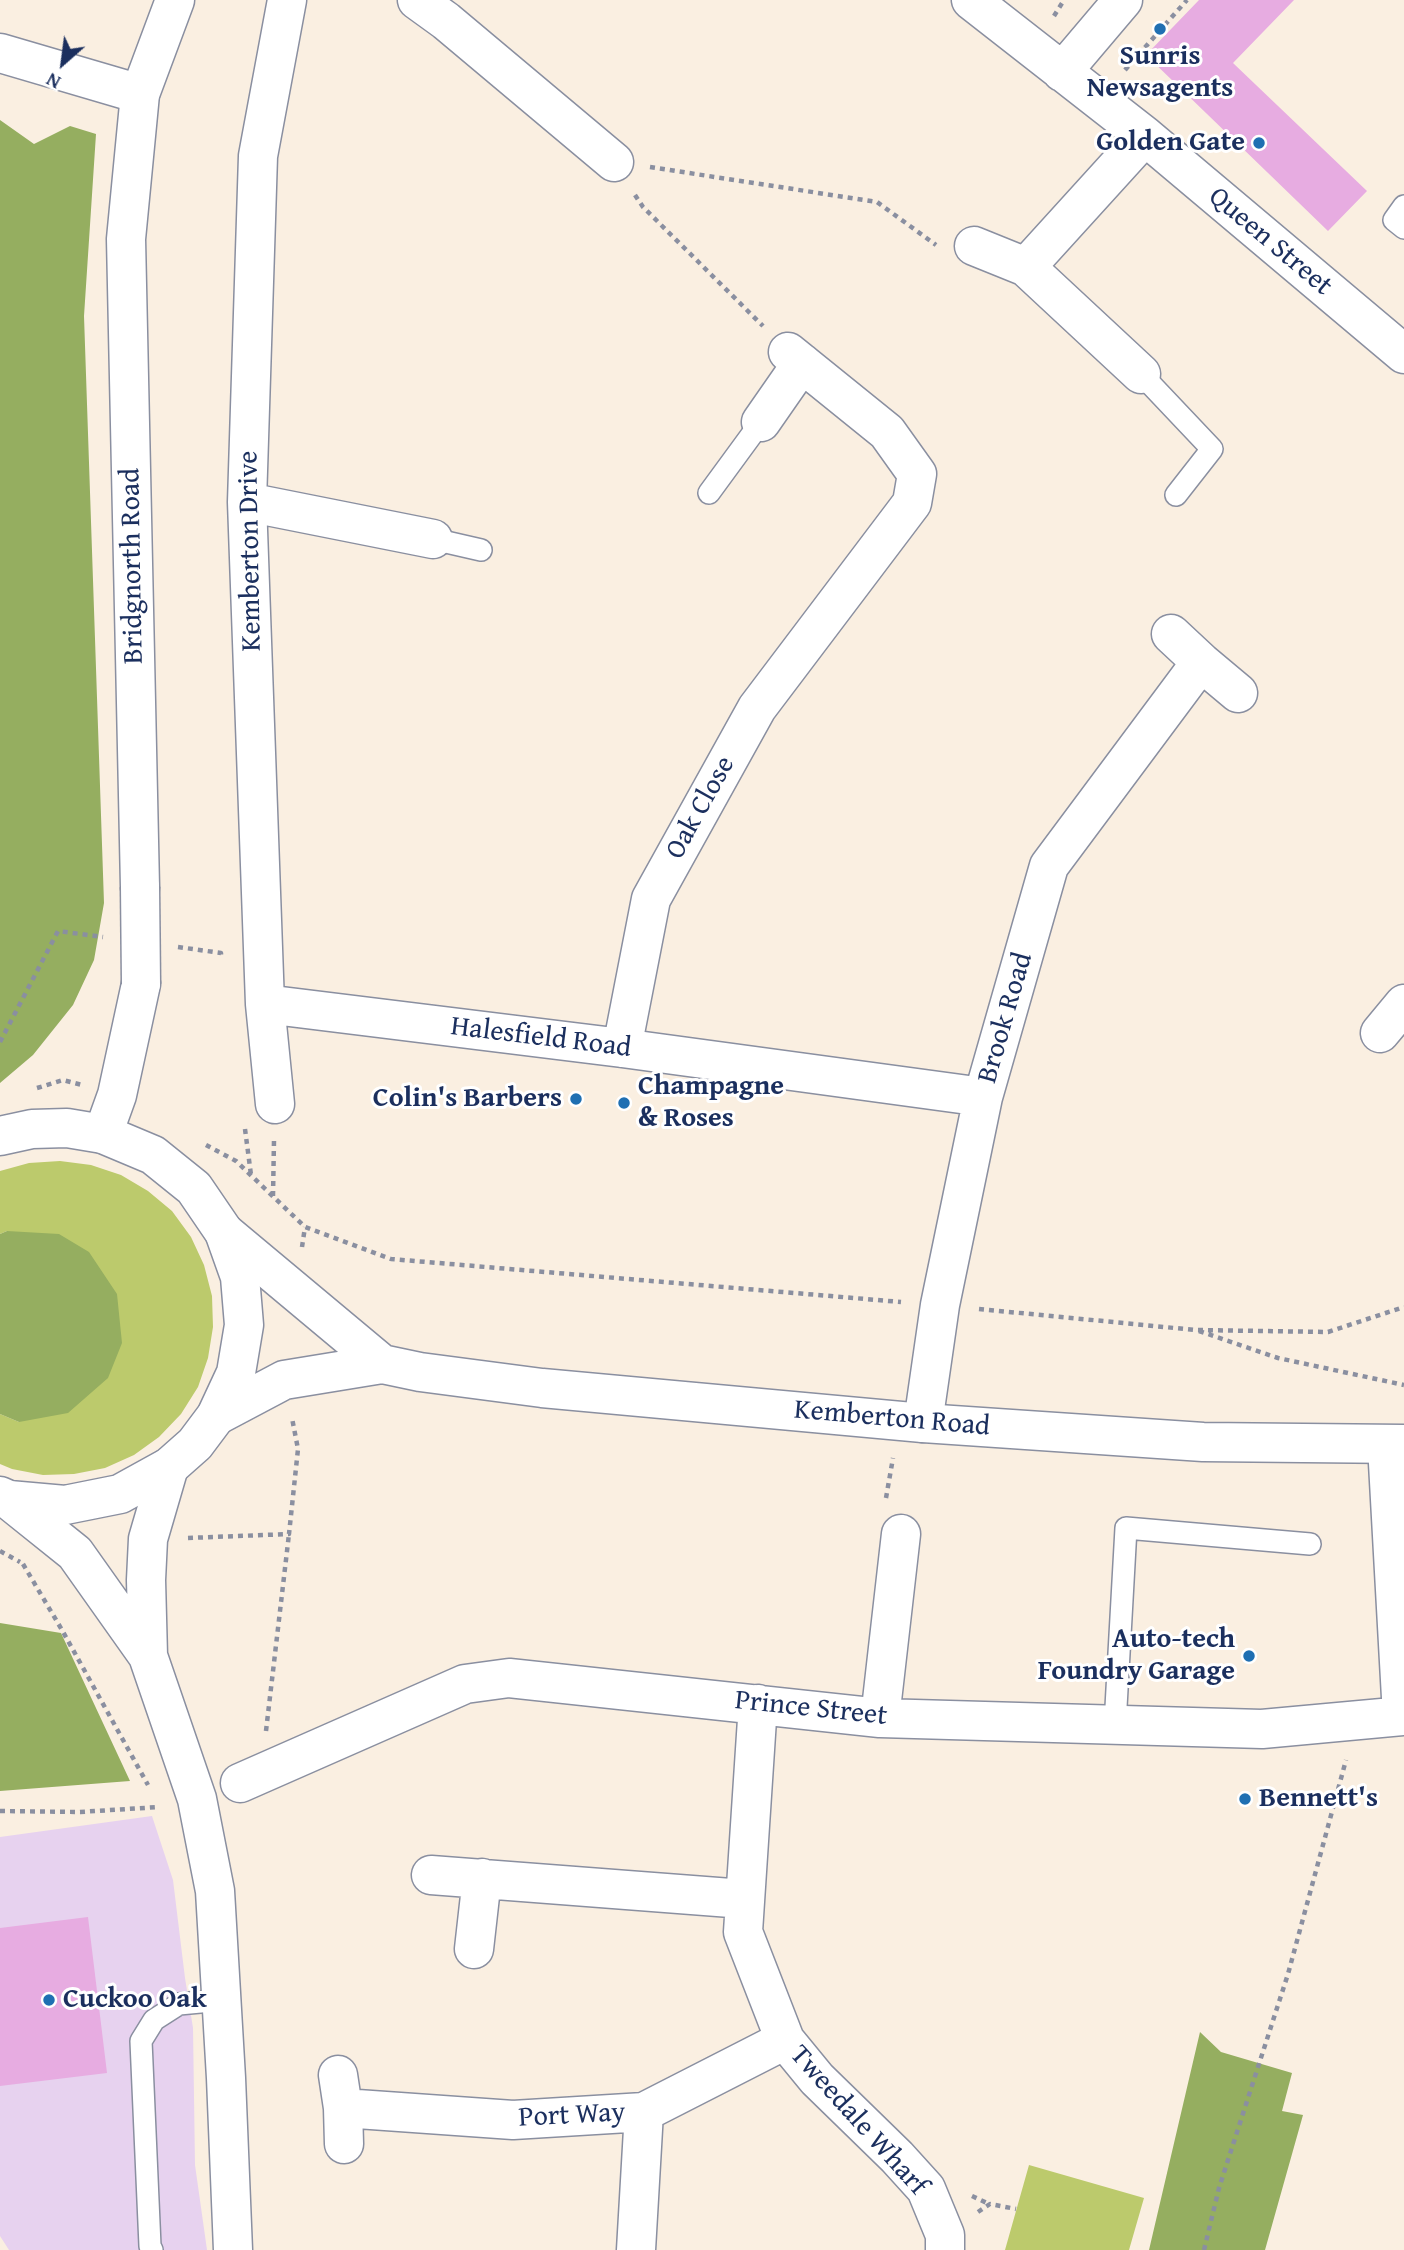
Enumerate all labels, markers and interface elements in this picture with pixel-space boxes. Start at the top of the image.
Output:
marker: Sunris Newsagents [1152,21,1168,37]
north arrow [28,28,98,98]
place label: Sunris Newsagents [1087,40,1233,106]
text: N [41,66,65,97]
place label: Golden Gate [1096,126,1245,160]
marker: Golden Gate [1251,135,1267,151]
street label: Queen Street [1201,181,1339,303]
street label: Kemberton Drive [232,450,270,652]
street label: Bridgnorth Road [114,468,152,664]
street label: Oak Close [659,751,743,865]
street label: Brook Road [971,949,1041,1087]
street label: Halesfield Road [449,1010,633,1066]
place label: Champagne & Roses [638,1070,784,1136]
place label: Colin's Barbers [373,1082,562,1116]
marker: Colin's Barbers [568,1091,584,1107]
marker: Champagne & Roses [616,1095,632,1111]
street label: Kemberton Road [793,1394,991,1444]
place label: Auto-tech Foundry Garage [1038,1623,1235,1689]
marker: Auto-tech Foundry Garage [1241,1648,1257,1664]
street label: Prince Street [733,1684,889,1734]
place label: Bennett's [1259,1782,1378,1816]
marker: Bennett's [1237,1791,1253,1807]
place label: Cuckoo Oak [63,1983,207,2017]
marker: Cuckoo Oak [41,1992,57,2008]
street label: Tweedale Wharf [782,2039,934,2203]
street label: Port Way [518,2096,626,2136]

